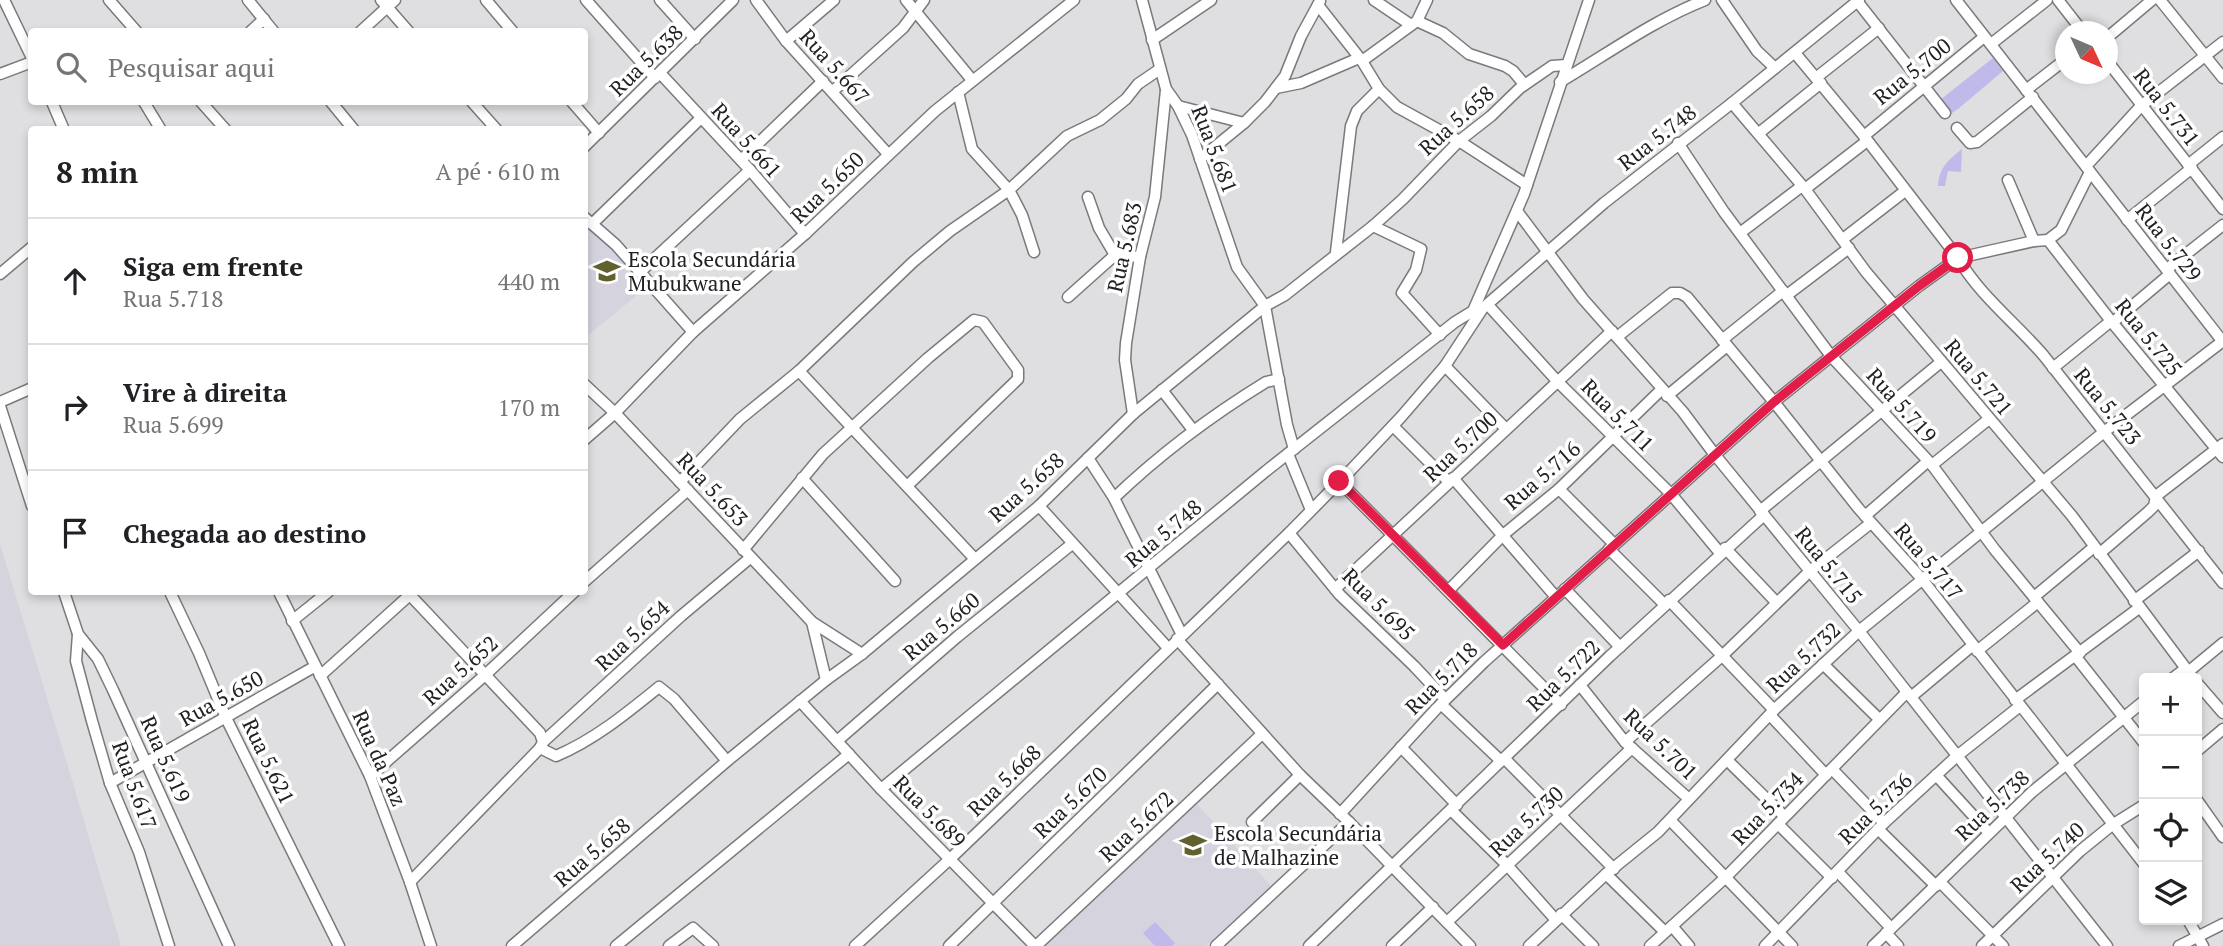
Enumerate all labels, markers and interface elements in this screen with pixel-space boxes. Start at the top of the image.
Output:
street label: Rua 5.638 [603,18,689,102]
north arrow [2055,21,2118,84]
street label: Rua 5.667 [794,23,876,109]
search box [28,28,588,105]
street label: Rua 5.700 [1868,31,1956,111]
icon: search [52,48,90,86]
text: Pesquisar aqui [108,50,275,84]
street label: Rua 5.731 [2128,62,2206,152]
street label: Rua 5.658 [1413,79,1499,161]
street label: Rua 5.661 [706,97,788,183]
street label: Rua 5.748 [1612,98,1702,176]
street label: Rua 5.681 [1185,101,1245,197]
street label: Rua 5.650 [784,145,870,229]
text: 8 min [56,152,138,192]
text: A pé · 610 m [436,156,560,187]
street label: Rua 5.729 [2130,197,2208,287]
street label: Rua 5.683 [1100,199,1148,295]
route start [1942,242,1973,273]
place label: Escola Secundária Mubukwane [628,245,796,297]
text: Siga em frente [123,249,303,283]
school or university icon: Escola Secundária Mubukwane [592,256,622,286]
icon: ahead [56,262,94,300]
text: 440 m [498,266,560,297]
text: Rua 5.718 [123,283,224,314]
street label: Rua 5.725 [2109,293,2189,381]
street label: Rua 5.721 [1939,333,2019,421]
street label: Rua 5.719 [1861,362,1943,448]
street label: Rua 5.723 [2068,362,2148,450]
street label: Rua 5.711 [1576,373,1660,457]
text: Vire à direita [123,375,287,409]
icon: right [56,388,94,426]
text: 170 m [498,392,560,423]
street label: Rua 5.700 [1417,404,1503,488]
text: Rua 5.699 [123,409,224,440]
street label: Rua 5.716 [1498,434,1586,516]
street label: Rua 5.653 [671,446,755,532]
street label: Rua 5.658 [983,446,1069,528]
route end [1323,465,1354,496]
street label: Rua 5.748 [1119,493,1207,573]
icon: arrive [56,514,94,552]
text: Chegada ao destino [123,516,366,550]
street label: Rua 5.717 [1889,517,1969,605]
street label: Rua 5.715 [1789,521,1869,609]
street label: Rua 5.695 [1337,562,1421,646]
street label: Rua 5.660 [897,586,985,666]
street label: Rua 5.654 [589,593,676,677]
street label: Rua 5.732 [1760,615,1846,699]
street label: Rua 5.652 [417,629,503,711]
street label: Rua 5.722 [1520,633,1606,717]
street label: Rua 5.718 [1399,636,1483,720]
street label: Rua 5.650 [174,664,268,732]
map controls [2139,673,2202,925]
button: + [2139,673,2202,736]
street label: Rua 5.701 [1618,702,1704,786]
street label: Rua da Paz [346,706,414,810]
street label: Rua 5.619 [135,711,197,807]
street label: Rua 5.621 [236,714,302,808]
button: − [2139,736,2202,799]
street label: Rua 5.617 [106,737,164,833]
street label: Rua 5.668 [961,738,1047,822]
street label: Rua 5.670 [1027,760,1113,844]
street label: Rua 5.738 [1949,763,2035,847]
street label: Rua 5.734 [1725,765,1810,851]
street label: Rua 5.736 [1832,766,1918,850]
street label: Rua 5.689 [888,769,972,853]
street label: Rua 5.730 [1483,779,1569,863]
street label: Rua 5.672 [1093,784,1179,868]
button: locate [2139,799,2202,862]
street label: Rua 5.658 [548,811,636,893]
street label: Rua 5.740 [2004,815,2090,899]
place label: Escola Secundária de Malhazine [1214,819,1382,871]
school or university icon: Escola Secundária de Malhazine [1178,830,1208,860]
button: layers [2139,862,2202,925]

